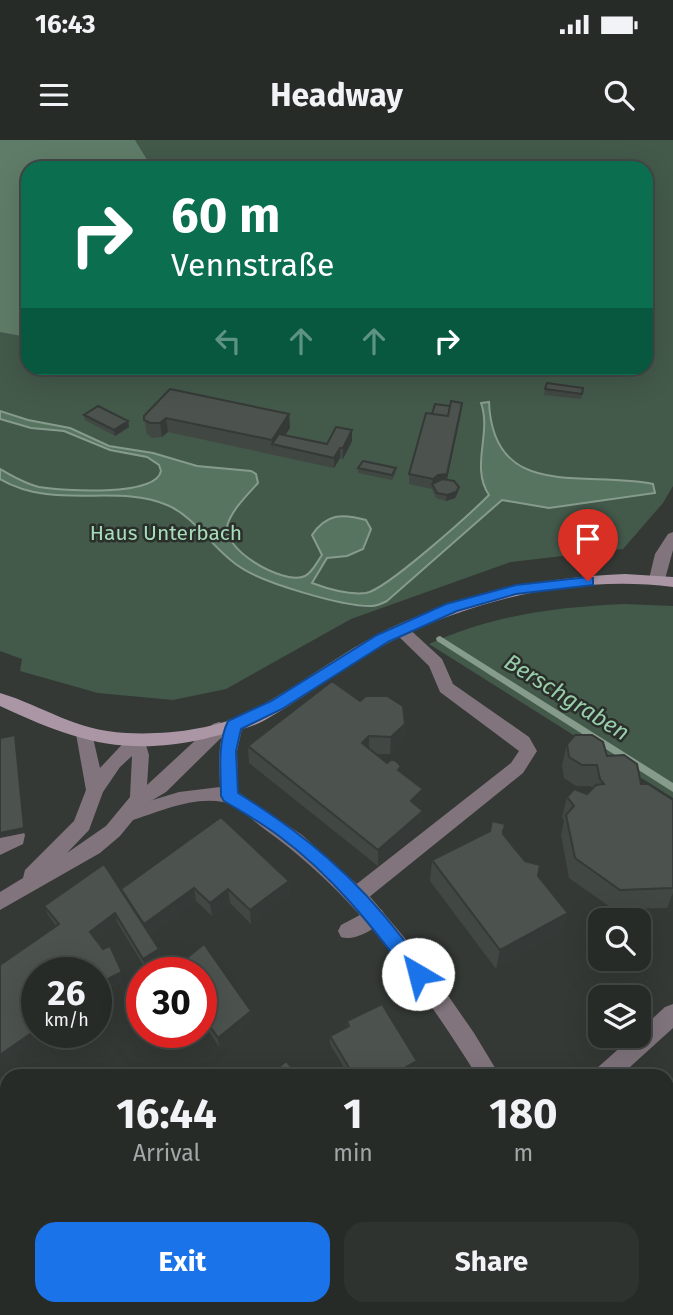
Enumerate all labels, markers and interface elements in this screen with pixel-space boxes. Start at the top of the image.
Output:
text: 16:43 [35,9,96,40]
icon: menu [35,76,73,114]
text: Headway [270,76,403,114]
icon: search [600,76,638,114]
text: 60 m [171,186,280,245]
icon: right [56,189,147,280]
text: Vennstraße [171,246,335,284]
icon: left [209,322,247,360]
icon: ahead [282,322,320,360]
icon: ahead [355,322,393,360]
icon: right [428,322,466,360]
pin [558,509,618,581]
park label: Haus Unterbach [90,520,242,546]
icon: arrive [569,520,607,558]
water label: Berschgraben [499,647,635,747]
map controls [588,908,651,1048]
button: search [588,908,651,971]
position arrow [381,937,455,1011]
speed limit sign: 30 [126,957,217,1048]
text: 26 [48,972,85,1014]
button: layers [588,985,651,1048]
text: km/h [44,1009,89,1031]
text: 16:44 [116,1089,217,1139]
text: 1 [343,1089,363,1139]
text: 180 [489,1089,558,1139]
text: Arrival [133,1139,200,1167]
text: min [333,1139,373,1167]
text: m [514,1139,533,1167]
button: Exit [35,1222,330,1302]
button: Share [344,1222,639,1302]

